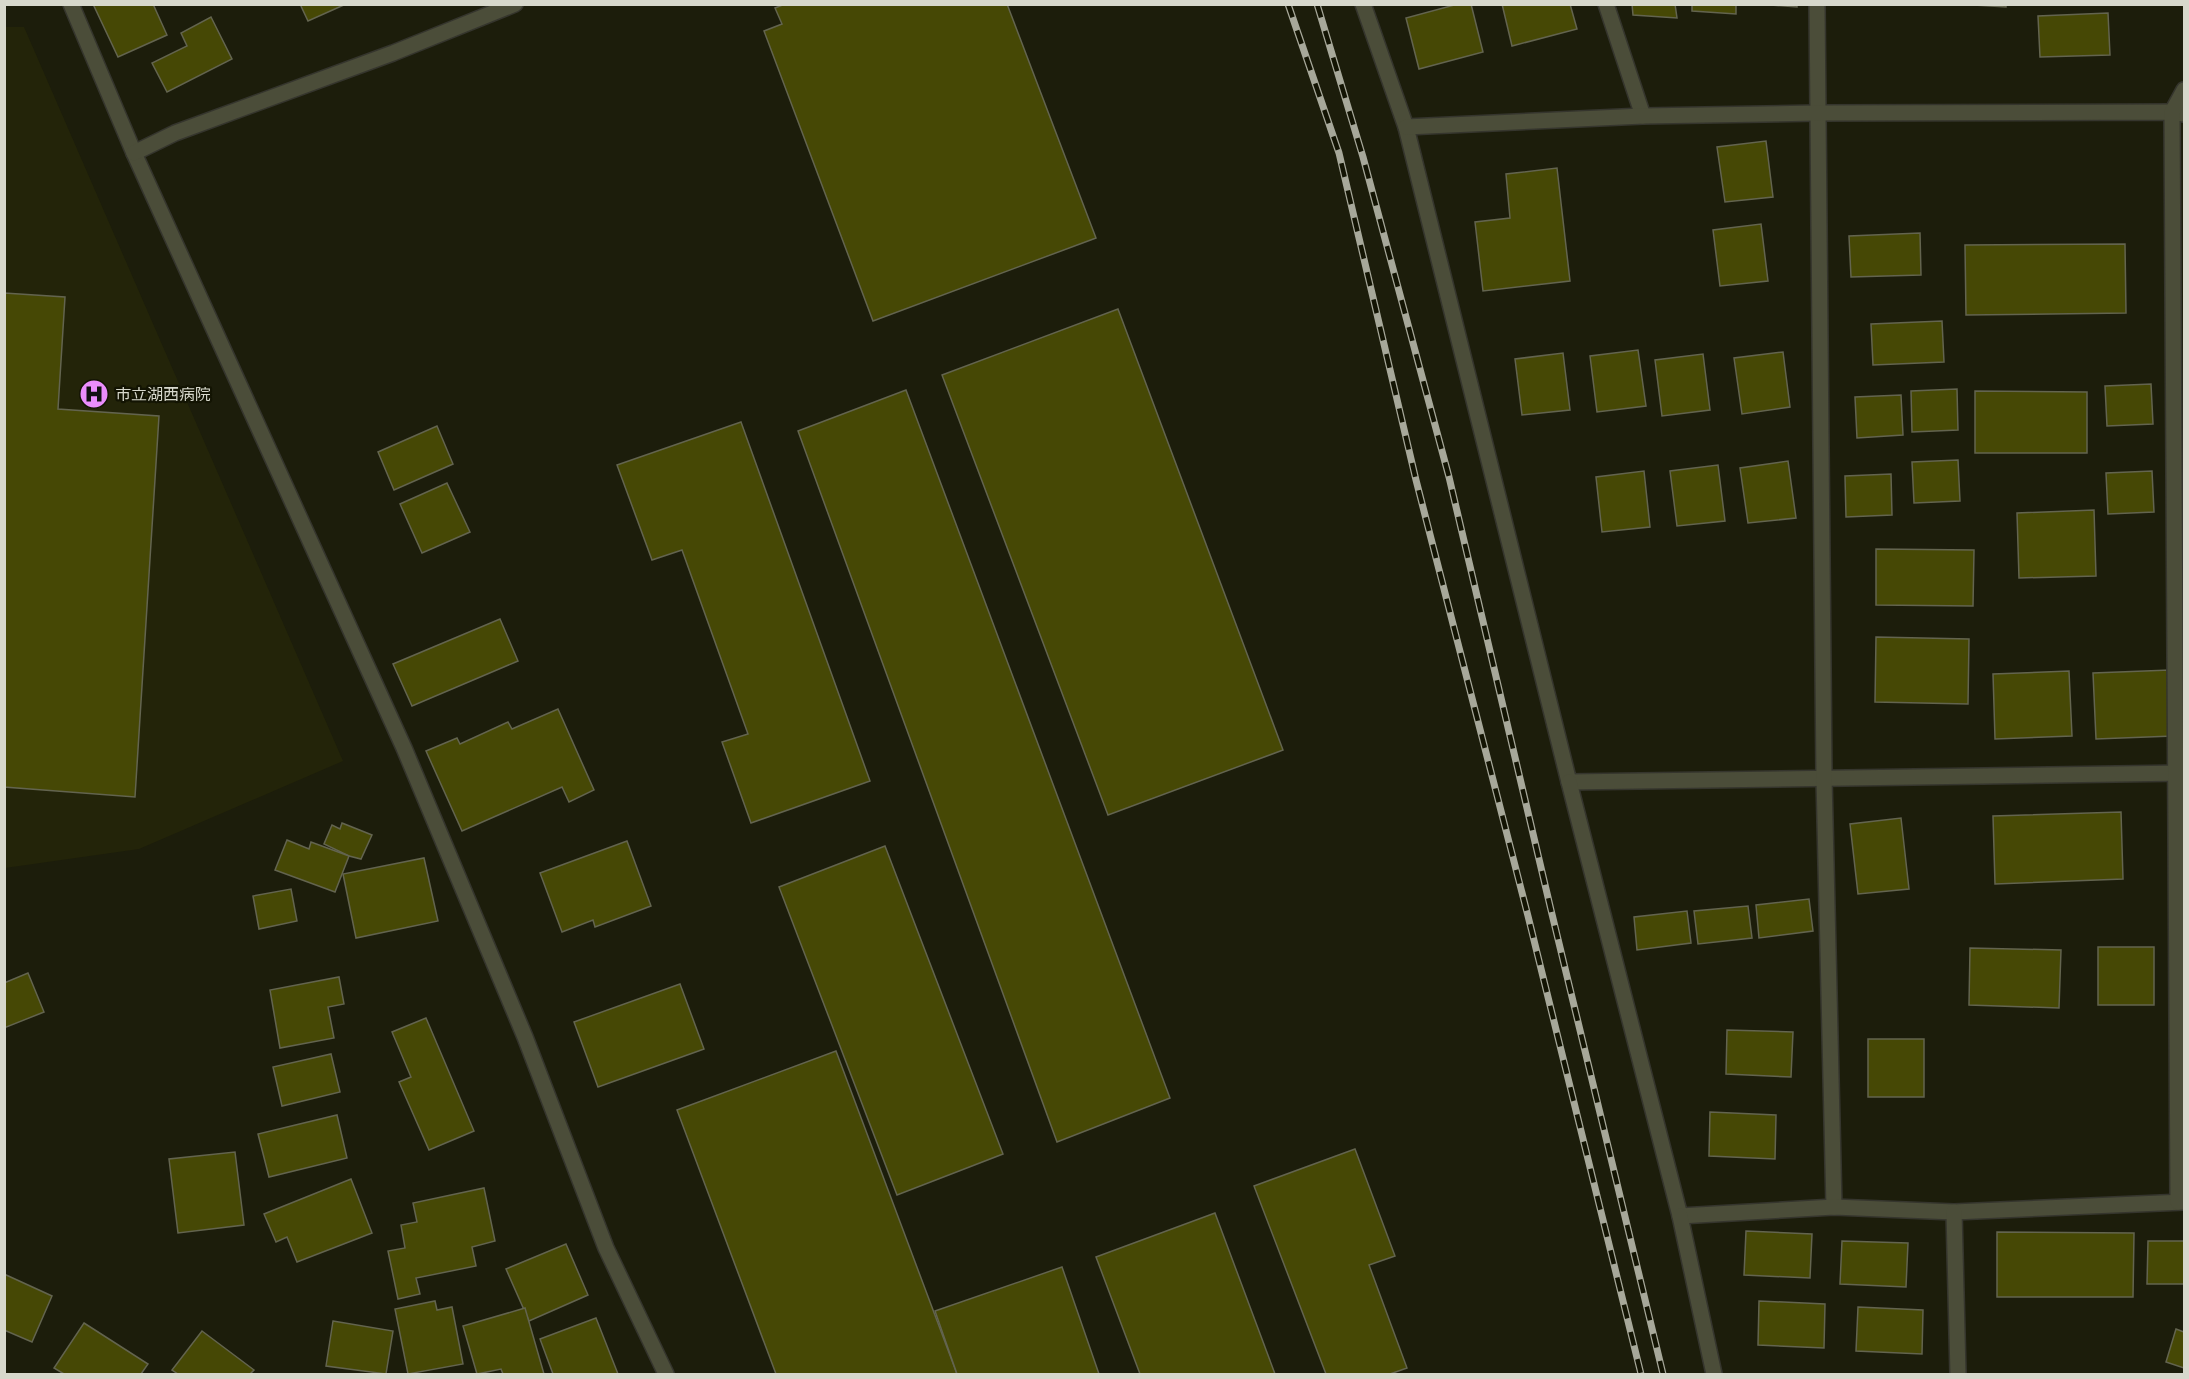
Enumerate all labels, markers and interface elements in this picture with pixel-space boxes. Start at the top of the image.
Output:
hospital icon: 市立湖西病院 [78,378,110,410]
place label: 市立湖西病院 [115,384,211,403]

